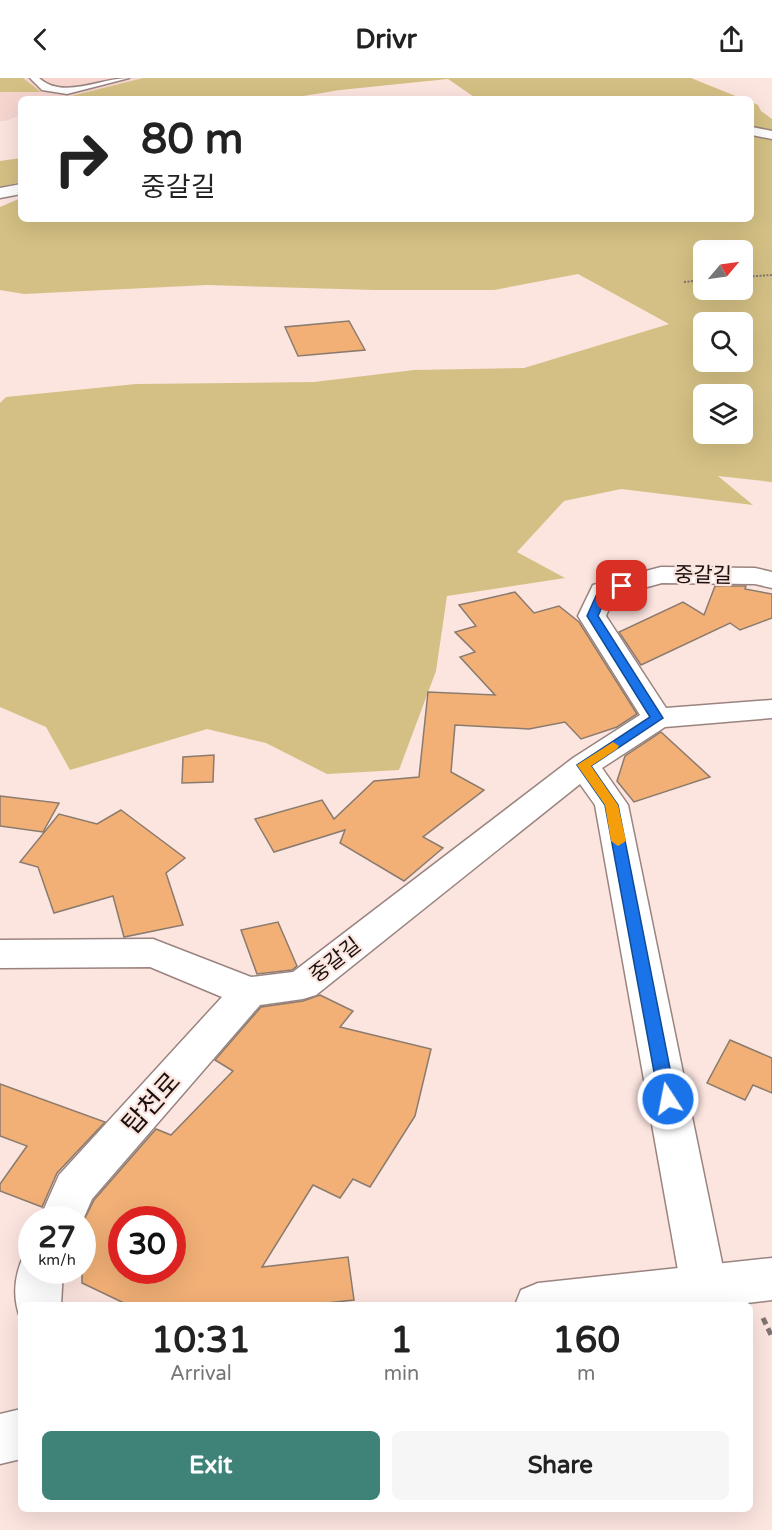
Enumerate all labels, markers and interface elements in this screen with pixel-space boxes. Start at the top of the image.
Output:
icon: back [24,23,57,56]
text: Drivr [355,23,417,56]
icon: share [715,23,748,56]
text: 80 m [141,114,243,165]
icon: right [42,120,120,198]
text: 중갈길 [141,171,216,204]
north arrow [693,240,753,300]
map controls [693,240,753,444]
button: search [693,312,753,372]
button: layers [693,384,753,444]
pin [596,560,647,611]
street label: 중갈길 [674,562,732,589]
icon: arrive [605,569,638,602]
street label: 중갈길 [305,933,366,988]
street label: 탑천로 [116,1066,187,1140]
position arrow [636,1067,700,1131]
speed limit sign: 30 [108,1206,186,1284]
text: 27 [38,1219,76,1256]
text: km/h [38,1251,76,1269]
text: 10:31 [151,1319,251,1362]
text: 1 [390,1319,413,1362]
text: 160 [552,1319,620,1362]
text: Arrival [170,1362,232,1386]
text: min [384,1362,419,1386]
text: m [577,1362,595,1386]
button: Exit [42,1431,380,1500]
button: Share [392,1431,729,1500]

